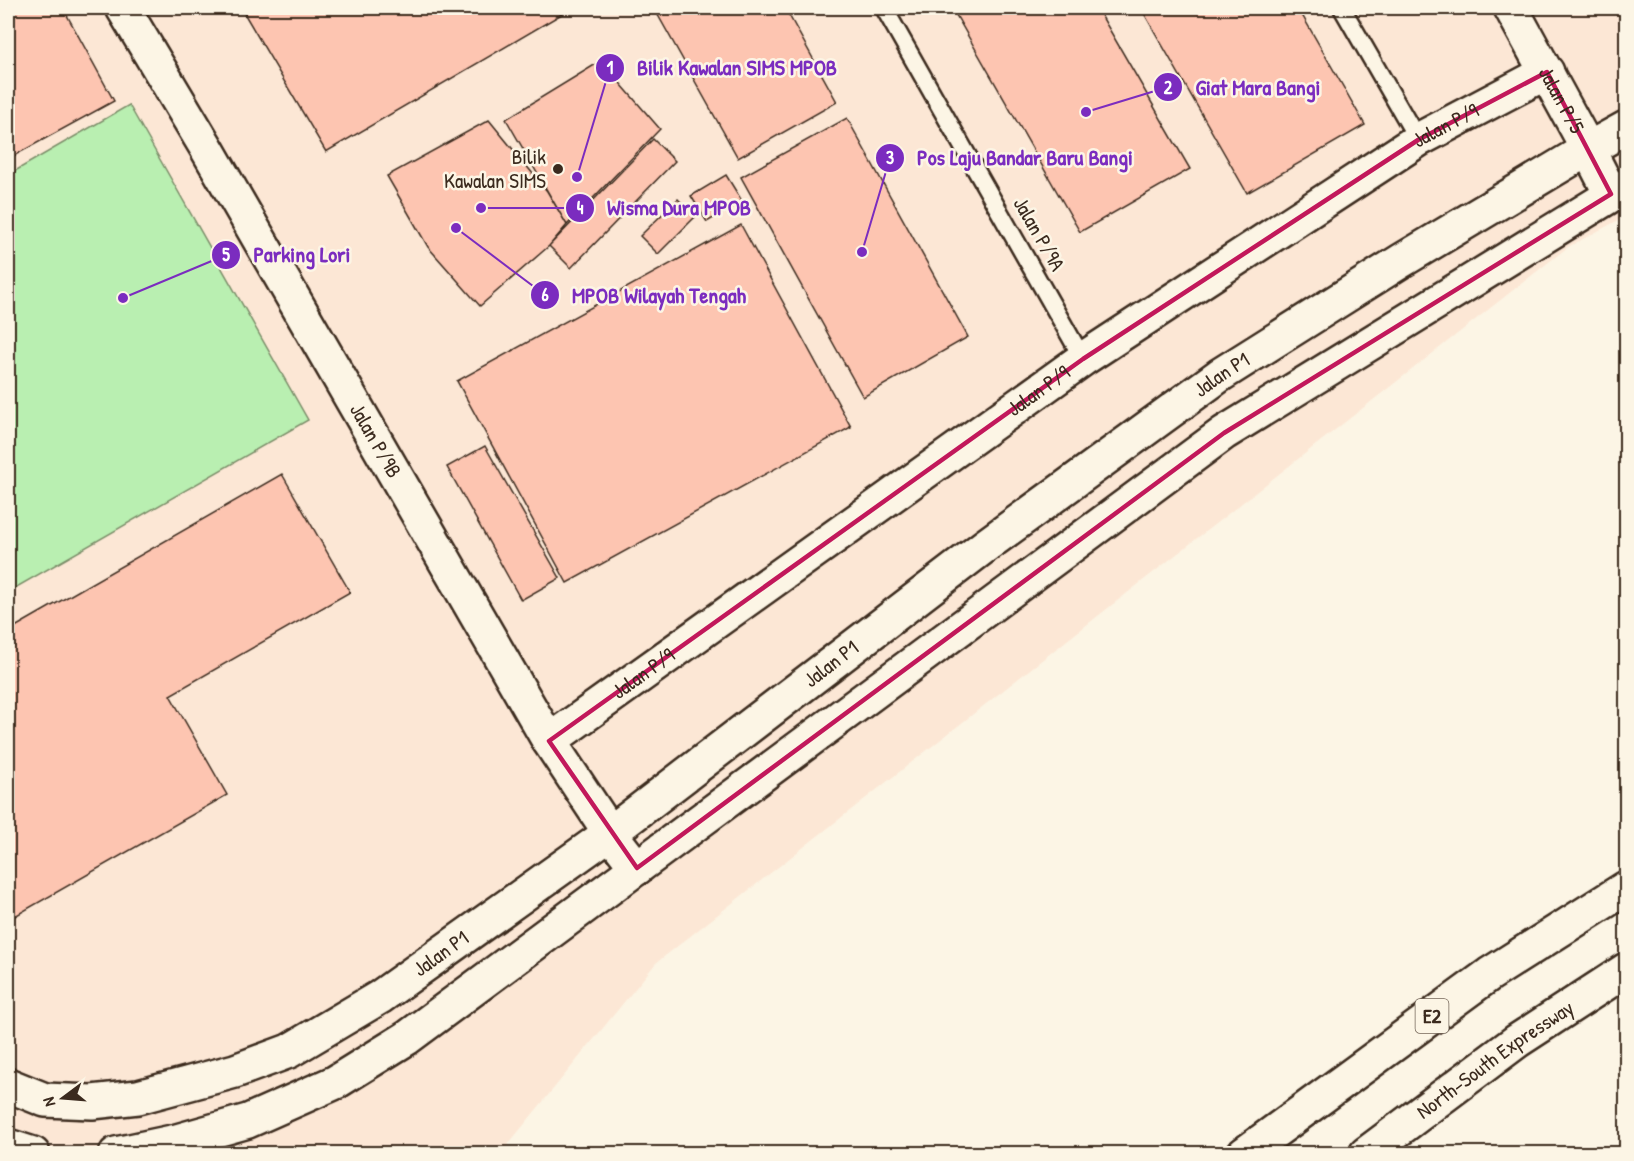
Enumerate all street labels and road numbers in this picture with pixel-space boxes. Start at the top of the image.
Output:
street label: Jalan P/5 [1532,61,1592,139]
street label: Jalan P/9 [1406,96,1484,154]
street label: Jalan P/9A [1007,191,1072,276]
street label: Jalan P1 [1187,345,1255,404]
street label: Jalan P/9 [1001,358,1076,423]
street label: Jalan P/9B [343,398,409,483]
street label: Jalan P1 [797,633,864,694]
street label: Jalan P/9 [606,641,681,706]
street label: Jalan P1 [407,923,474,983]
street label: North–South Expressway [1410,993,1579,1125]
road number: E2 [1416,999,1448,1033]

